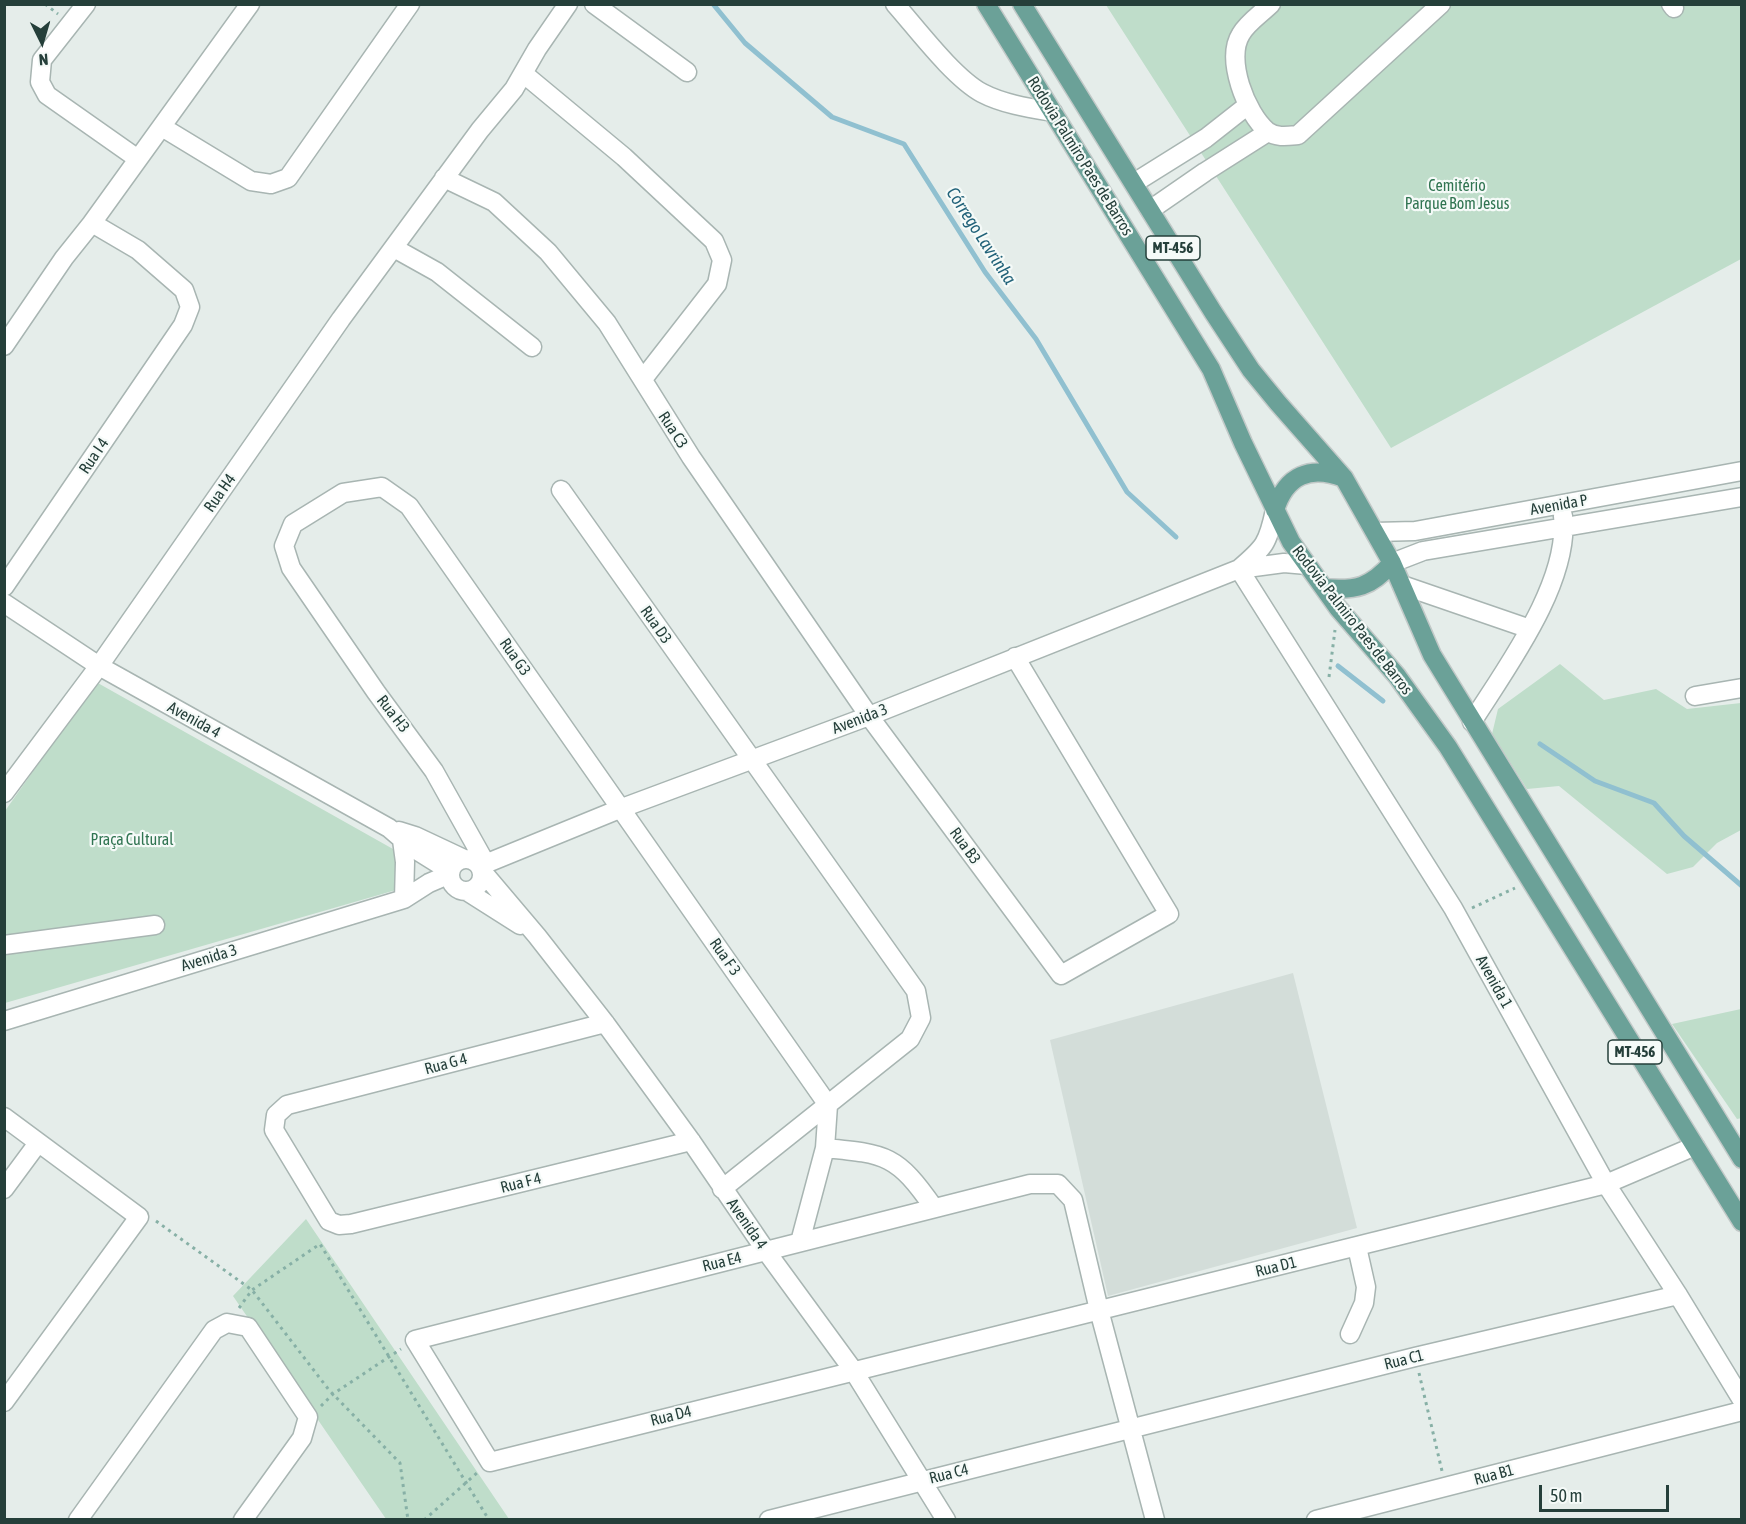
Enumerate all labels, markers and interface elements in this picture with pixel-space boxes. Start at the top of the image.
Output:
north arrow [12,12,72,72]
text: N [38,51,49,69]
street label: Rodovia Palmiro Paes de Barros [1023,73,1137,239]
park label: Cemitério Parque Bom Jesus [1405,176,1509,214]
water label: Córrego Lavrinha [942,183,1020,289]
road number: MT-456 [1146,236,1200,260]
street label: Rua C3 [654,408,692,452]
street label: Rua I 4 [75,434,113,478]
street label: Rua H4 [200,470,240,516]
street label: Avenida P [1529,491,1589,519]
street label: Rodovia Palmiro Paes de Barros [1288,542,1416,698]
street label: Rua D3 [636,602,676,648]
street label: Rua G3 [495,635,535,679]
street label: Rua H3 [372,691,414,737]
street label: Avenida 4 [164,698,224,742]
street label: Avenida 3 [830,700,890,738]
street label: Rua B3 [945,824,985,868]
park label: Praça Cultural [91,830,173,850]
street label: Rua F 3 [705,934,745,980]
street label: Avenida 3 [179,940,239,976]
street label: Avenida 1 [1472,952,1516,1012]
road number: MT-456 [1608,1040,1662,1064]
street label: Rua G 4 [422,1049,470,1079]
street label: Rua F 4 [499,1169,543,1197]
street label: Avenida 4 [723,1195,771,1253]
street label: Rua E4 [700,1248,744,1276]
street label: Rua D1 [1253,1253,1299,1281]
street label: Rua C1 [1382,1346,1426,1374]
street label: Rua D4 [648,1402,694,1430]
street label: Rua C4 [927,1460,971,1488]
street label: Rua B1 [1472,1460,1516,1490]
scale bar [1542,1473,1672,1511]
text: 50 m [1550,1485,1582,1506]

